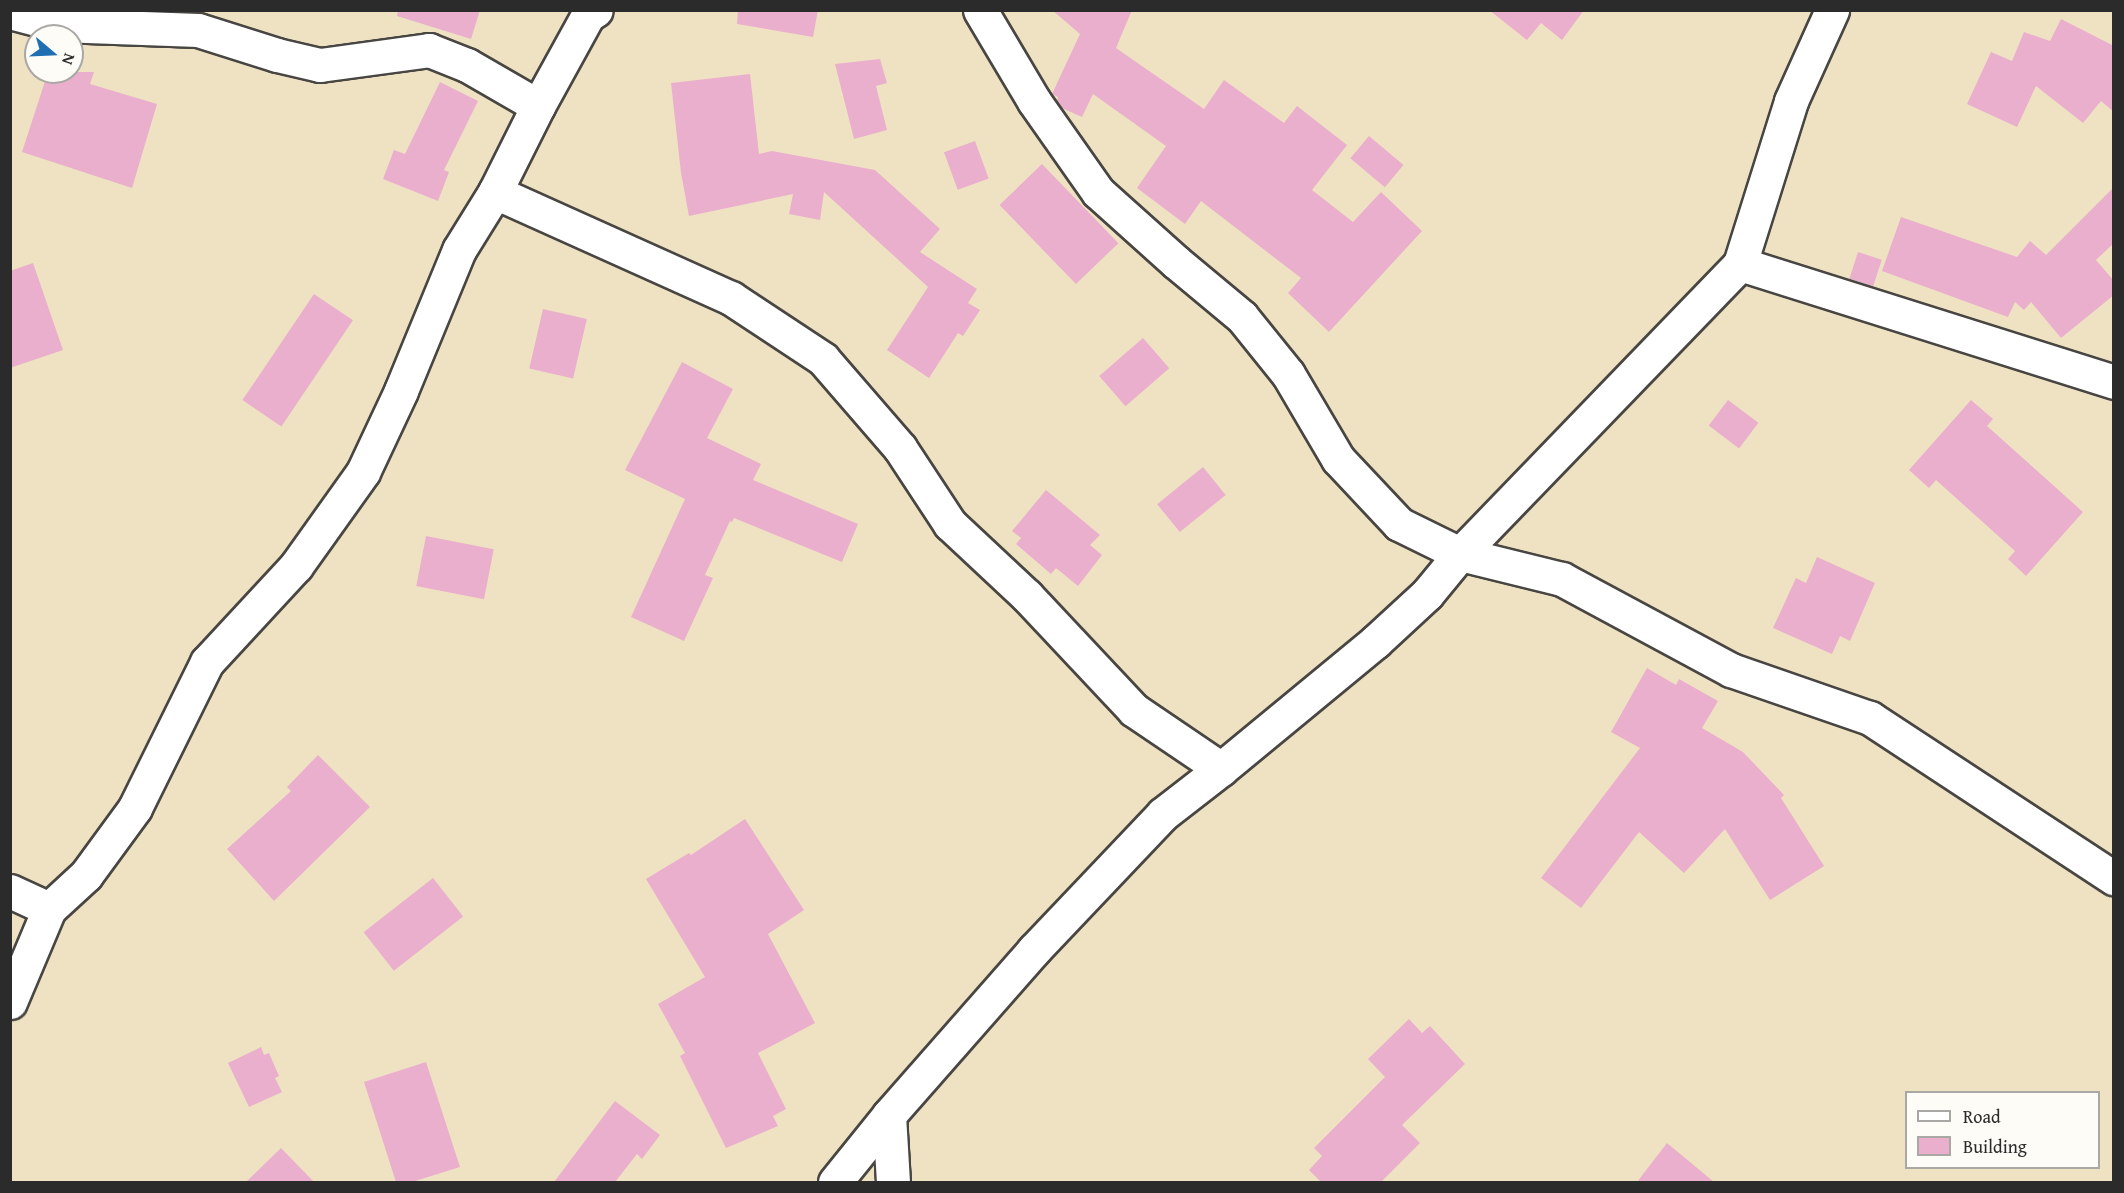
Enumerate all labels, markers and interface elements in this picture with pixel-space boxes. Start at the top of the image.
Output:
north arrow [24,24,84,84]
text: N [56,50,82,68]
legend [1905,1091,2100,1169]
text: Road [1963,1103,2001,1130]
text: Building [1963,1133,2027,1160]

